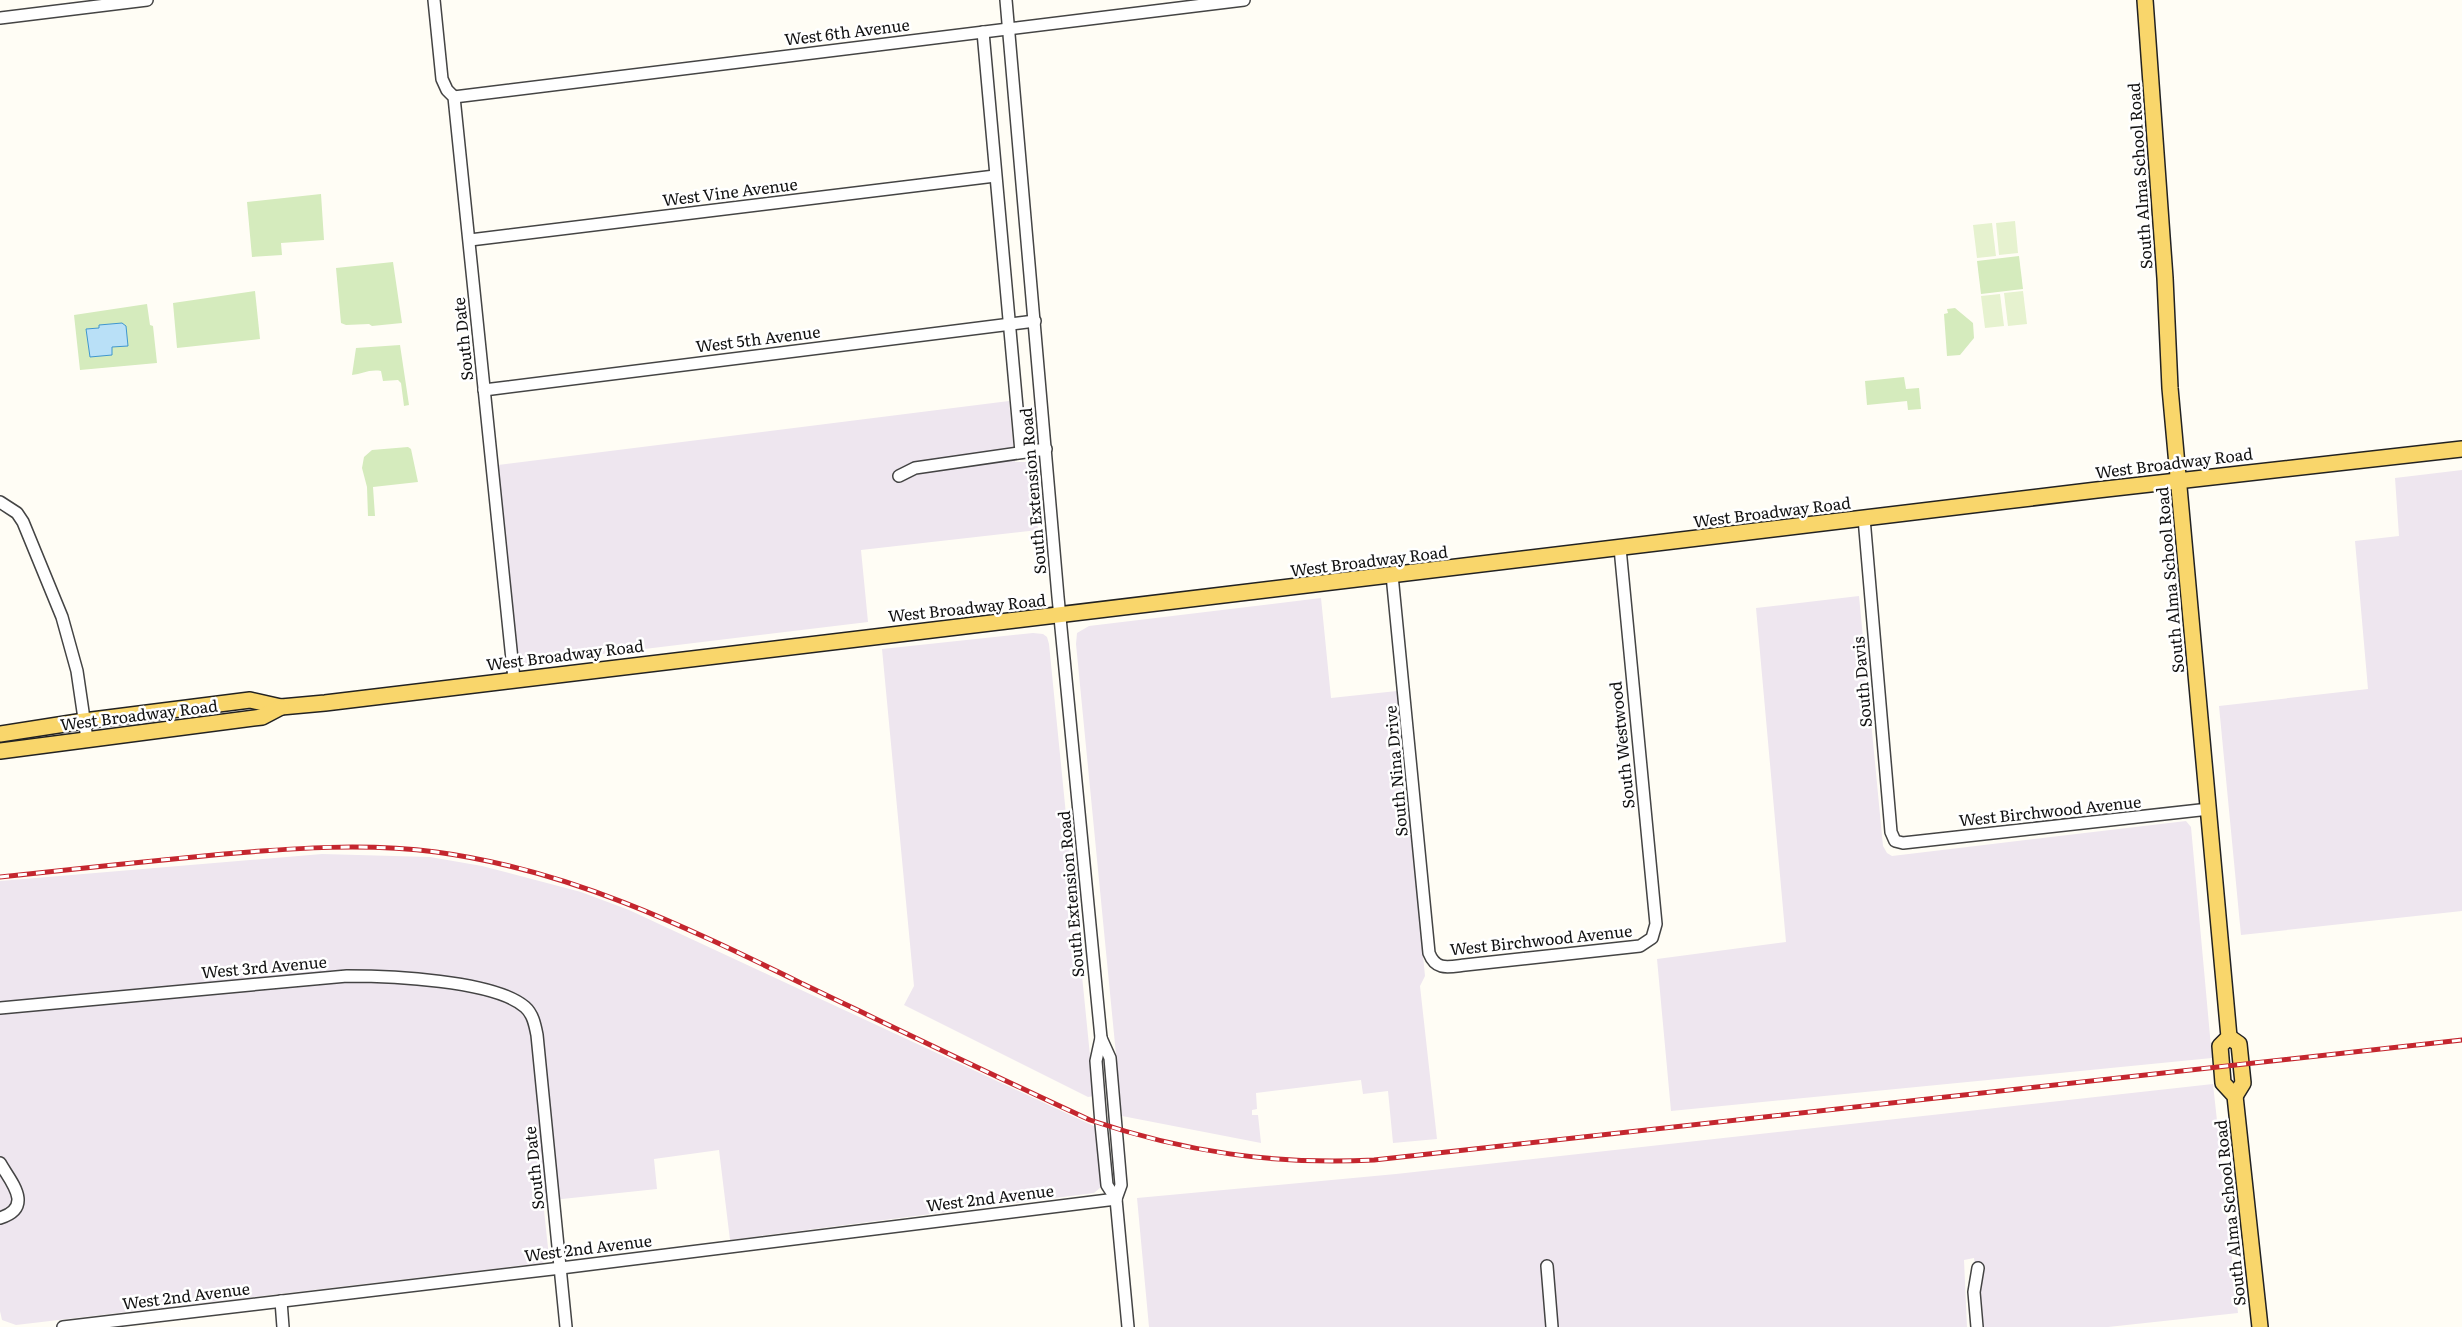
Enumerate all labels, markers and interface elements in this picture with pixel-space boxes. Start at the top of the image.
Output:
street label: West 6th Avenue [783,11,911,51]
street label: South Alma School Road [2120,82,2157,270]
street label: West Vine Avenue [661,171,799,211]
street label: South Date [446,296,478,382]
street label: West 5th Avenue [694,318,822,358]
street label: South Extension Road [1013,407,1051,575]
street label: West Broadway Road [2094,440,2254,484]
street label: South Alma School Road [2149,486,2189,674]
street label: West Broadway Road [1692,489,1852,533]
street label: West Broadway Road [1289,538,1449,582]
street label: West Broadway Road [887,587,1047,627]
street label: West Broadway Road [485,632,645,676]
street label: South Davis [1845,636,1877,728]
street label: South Westwood [1602,680,1640,810]
street label: West Broadway Road [59,692,219,736]
street label: South Nina Drive [1377,705,1413,838]
street label: West Birchwood Avenue [1957,788,2142,832]
street label: South Extension Road [1051,810,1089,978]
street label: West Birchwood Avenue [1448,917,1633,961]
street label: West 3rd Avenue [200,949,328,983]
street label: South Alma School Road [2207,1119,2251,1307]
street label: South Date [517,1125,549,1211]
street label: West 2nd Avenue [925,1177,1055,1217]
street label: West 2nd Avenue [523,1227,653,1267]
street label: West 2nd Avenue [121,1275,251,1315]

